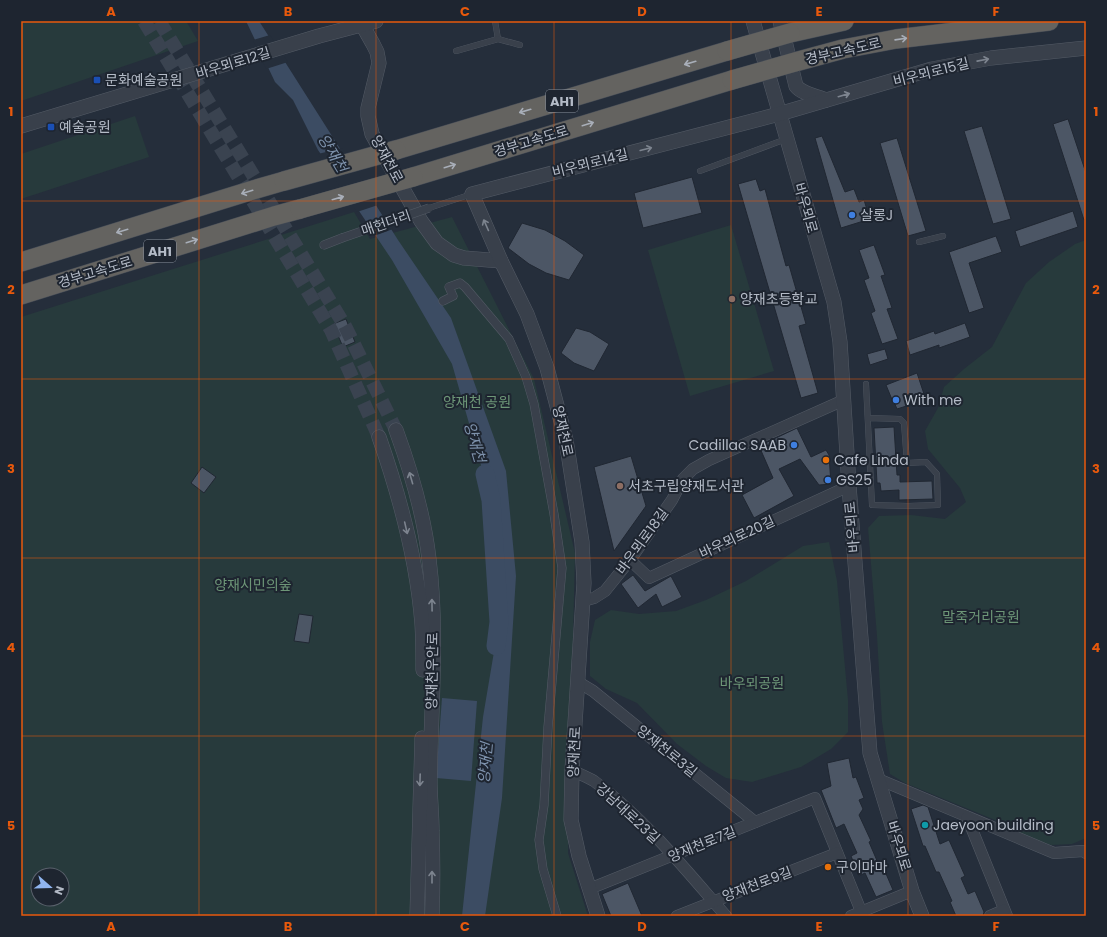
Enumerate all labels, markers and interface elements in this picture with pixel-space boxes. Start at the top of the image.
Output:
text: A [106,2,116,21]
text: B [284,2,293,21]
text: C [460,2,470,21]
text: D [637,2,647,21]
text: E [815,2,823,21]
text: F [992,2,1000,21]
street label: 경부고속도로 [803,33,883,69]
one-way arrow [894,35,907,43]
street label: 바우뫼로12길 [193,42,273,84]
street label: 비우뫼로15길 [891,53,971,91]
one-way arrow [976,55,989,63]
one-way arrow [683,60,696,67]
place label: 문화예술공원 [105,70,182,90]
marker: 문화예술공원 [92,75,102,85]
road number: AH1 [546,90,578,112]
one-way arrow [837,91,850,98]
text: 1 [9,102,13,121]
text: 1 [1094,102,1098,121]
one-way arrow [519,108,532,115]
place label: 예술공원 [59,117,111,137]
street label: 경부고속도로 [491,120,571,162]
one-way arrow [581,120,594,127]
marker: 예술공원 [46,122,56,132]
water label: 양재천 [313,130,354,178]
street label: 양재천로 [366,132,408,187]
street label: 비우뫼로14길 [550,144,630,182]
one-way arrow [639,144,652,152]
one-way arrow [444,162,457,169]
street label: 바우뫼로 [789,180,823,236]
one-way arrow [240,189,253,196]
one-way arrow [331,194,344,201]
street label: 매헌다리 [358,205,414,241]
place label: 살롱J [860,205,893,225]
marker: 살롱J [847,210,857,220]
one-way arrow [481,219,489,231]
one-way arrow [116,228,129,235]
one-way arrow [186,237,198,245]
road number: AH1 [144,240,176,262]
street label: 경부고속도로 [55,251,135,293]
text: 2 [7,280,15,299]
text: 2 [1092,280,1100,299]
place label: 양재초등학교 [740,289,817,309]
marker: 양재초등학교 [727,294,737,304]
place label: With me [904,390,962,410]
park label: 양재천 공원 [443,392,511,412]
marker: With me [891,395,901,405]
street label: 양재천로 [548,404,578,458]
water label: 양재천 [459,419,491,467]
place label: Cadillac SAAB [689,435,786,455]
marker: Cadillac SAAB [789,440,799,450]
place label: Cafe Linda [834,450,909,470]
marker: Cafe Linda [821,455,831,465]
text: 3 [7,459,15,478]
text: 3 [1092,459,1100,478]
place label: GS25 [836,470,872,490]
one-way arrow [407,471,414,484]
marker: GS25 [823,475,833,485]
place label: 서초구립양재도서관 [628,476,744,496]
marker: 서초구립양재도서관 [615,481,625,491]
street label: 바우뫼로 [840,500,864,554]
street label: 바우뫼로18길 [611,504,673,578]
street label: 바우뫼로20길 [696,511,778,563]
one-way arrow [403,521,411,534]
park label: 양재시민의숲 [214,575,292,595]
one-way arrow [429,599,436,612]
park label: 말죽거리공원 [942,607,1020,627]
street label: 양재천우안로 [421,632,443,710]
text: 4 [7,638,16,657]
text: 4 [1092,638,1101,657]
park label: 바우뫼공원 [720,673,784,693]
street label: 양재천로3길 [632,720,702,782]
street label: 양재천로 [563,726,585,778]
water label: 양재천 [473,739,497,785]
one-way arrow [416,773,424,786]
street label: 강남대로23길 [592,778,664,848]
place label: Jaeyoon building [933,815,1054,835]
text: 5 [7,816,15,835]
text: 5 [1092,816,1100,835]
street label: 바우뫼로 [882,818,916,874]
marker: Jaeyoon building [920,820,930,830]
street label: 양재천로7길 [665,821,739,867]
place label: 구이마마 [836,857,888,877]
street label: 양재천로9길 [719,862,795,906]
marker: 구이마마 [823,862,833,872]
north arrow [30,867,70,907]
one-way arrow [428,871,436,884]
text: N [50,884,68,897]
text: A [106,917,116,936]
text: B [284,917,293,936]
text: C [460,917,470,936]
text: D [637,917,647,936]
text: E [815,917,823,936]
text: F [992,917,1000,936]

